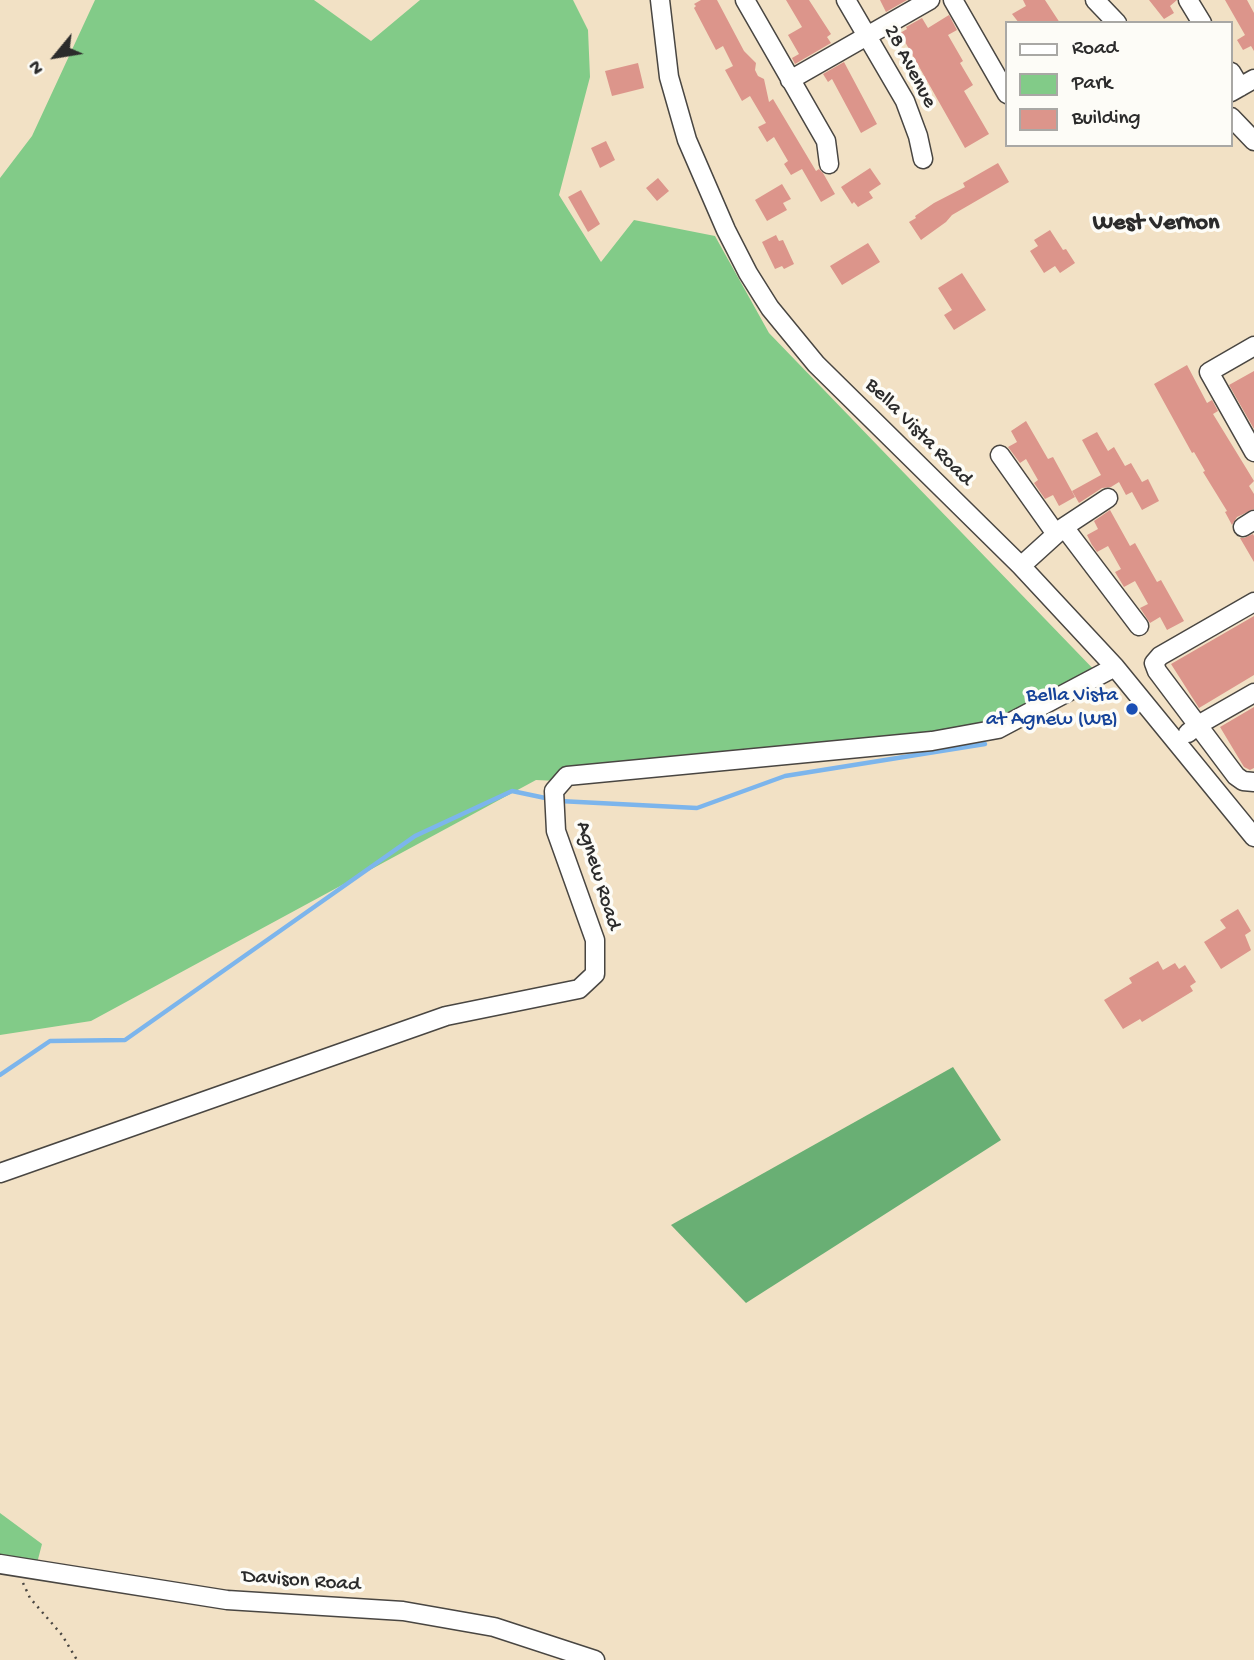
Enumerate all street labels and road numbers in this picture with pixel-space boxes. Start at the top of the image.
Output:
street label: 28 Avenue [877,21,941,113]
street label: Bella Vista Road [859,374,977,492]
street label: Agnew Road [569,819,625,933]
street label: Davison Road [241,1565,361,1599]

